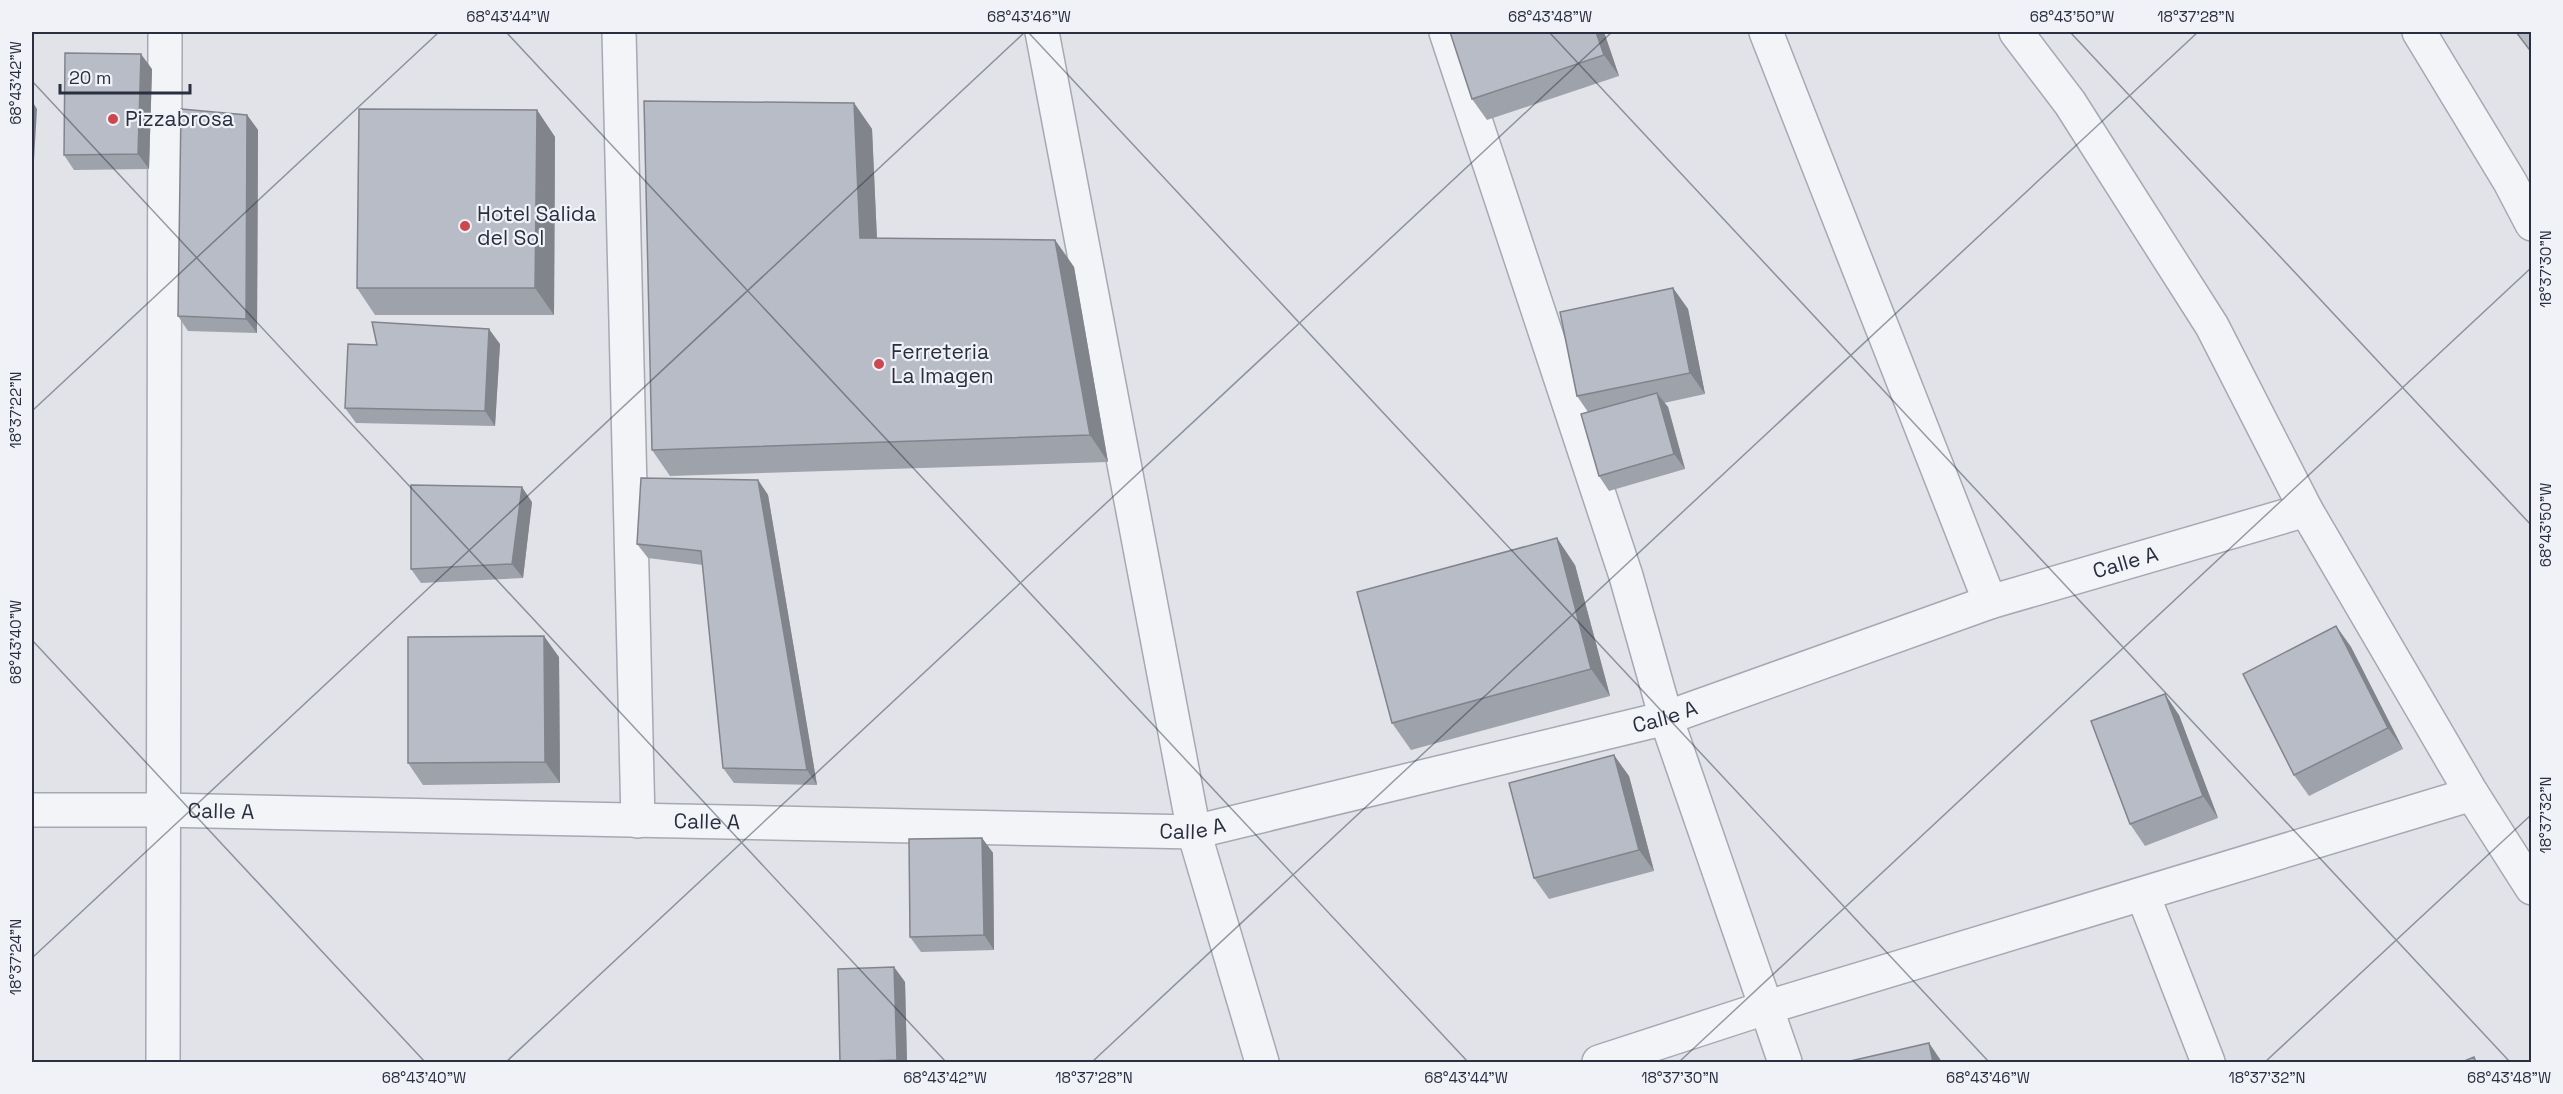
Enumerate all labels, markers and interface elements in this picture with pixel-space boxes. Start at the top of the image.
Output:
text: 68°43'44"W [466,7,550,26]
text: 68°43'46"W [987,7,1071,26]
text: 68°43'48"W [1508,7,1592,26]
text: 68°43'50"W [2030,7,2114,26]
text: 18°37'28"N [2157,7,2235,26]
text: 68°43'42"W [6,41,25,125]
scale bar [60,57,190,95]
text: 20 m [69,66,112,89]
place label: Pizzabrosa [125,105,234,132]
marker: Pizzabrosa [106,112,120,126]
place label: Hotel Salida del Sol [477,200,596,251]
marker: Hotel Salida del Sol [458,219,472,233]
text: 18°37'30"N [2536,230,2555,308]
place label: Ferreteria La Imagen [891,338,994,389]
marker: Ferreteria La Imagen [872,357,886,371]
text: 18°37'22"N [6,371,25,449]
text: 68°43'50"W [2536,483,2555,567]
street label: Calle A [2090,540,2161,584]
text: 68°43'40"W [6,600,25,684]
street label: Calle A [1630,694,1701,739]
text: 18°37'32"N [2536,776,2555,854]
street label: Calle A [187,797,255,825]
street label: Calle A [673,807,741,835]
street label: Calle A [1159,811,1228,845]
text: 18°37'24"N [6,919,25,995]
text: 68°43'40"W [382,1068,466,1087]
text: 68°43'42"W [903,1068,987,1087]
text: 18°37'28"N [1055,1068,1133,1087]
text: 68°43'44"W [1424,1068,1508,1087]
text: 18°37'30"N [1641,1068,1719,1087]
text: 68°43'46"W [1946,1068,2030,1087]
text: 18°37'32"N [2228,1068,2306,1087]
text: 68°43'48"W [2467,1068,2551,1087]

